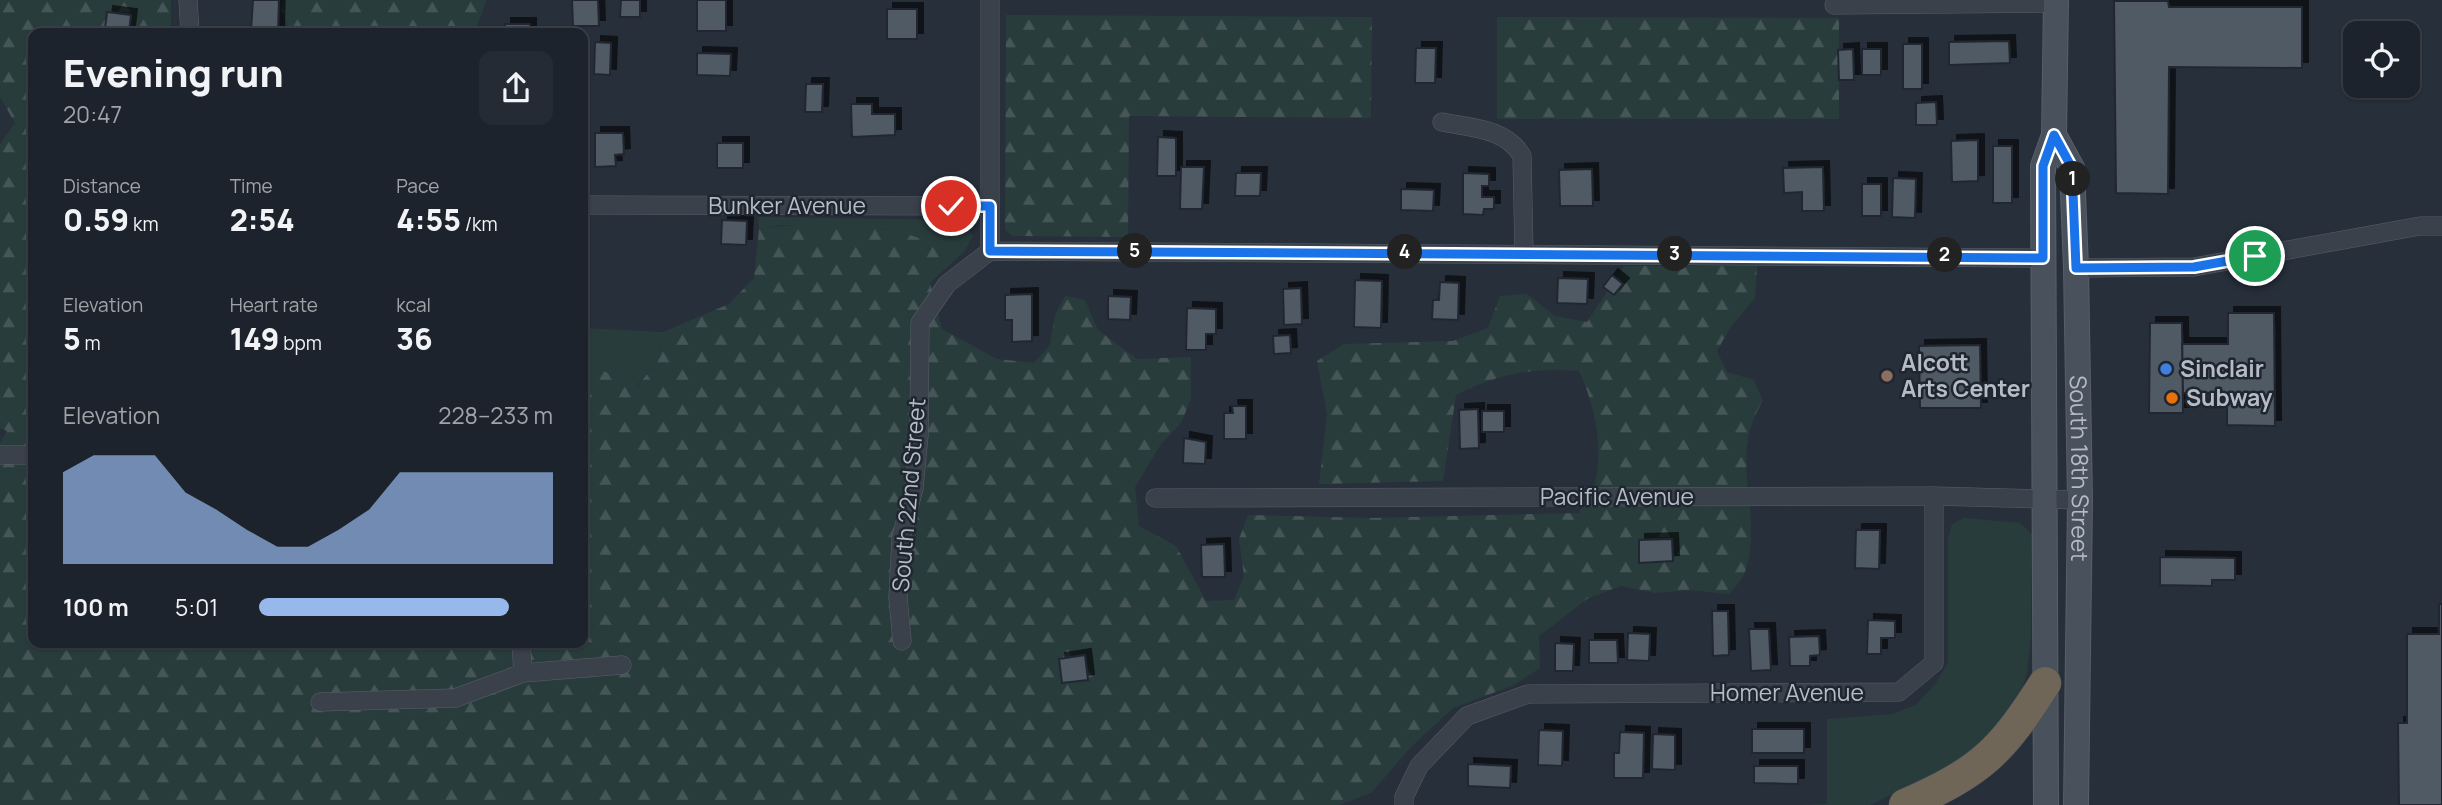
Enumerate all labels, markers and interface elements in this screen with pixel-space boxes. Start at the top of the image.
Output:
map controls [2343,21,2420,98]
button: locate [2343,21,2420,98]
text: Evening run [63,46,284,98]
button: share [479,51,553,125]
text: 20:47 [63,98,122,130]
pin: 1 [2056,162,2090,196]
text: 1 [2068,165,2077,191]
text: Distance [63,173,141,199]
text: Time [230,173,273,199]
text: Pace [396,173,439,199]
pin [921,176,981,236]
icon: check [932,187,970,225]
street label: Bunker Avenue [708,189,866,221]
text: 0.59 [63,199,129,240]
text: 2:54 [230,199,295,240]
text: 4:55 [396,199,461,240]
text: km [129,211,159,237]
text: /km [461,211,498,237]
pin [2225,226,2285,286]
pin: 5 [1118,233,1152,268]
pin: 4 [1388,234,1422,270]
pin: 3 [1658,236,1692,272]
text: 5 [1129,237,1140,263]
icon: arrive [2236,237,2274,275]
text: 4 [1399,238,1410,264]
pin: 2 [1927,238,1962,272]
text: 3 [1669,240,1680,266]
text: 2 [1939,241,1950,267]
text: Elevation [63,292,143,318]
text: Heart rate [230,292,318,318]
text: kcal [396,292,431,318]
text: 5 [63,318,81,359]
text: 149 [230,318,280,359]
text: 36 [396,318,433,359]
text: m [81,330,101,356]
text: bpm [280,330,322,356]
place label: Alcott Arts Center [1901,346,2030,404]
place label: Sinclair [2180,352,2264,384]
marker: Sinclair [2158,361,2174,377]
marker: Alcott Arts Center [1879,368,1895,384]
street label: South 18th Street [2063,375,2097,562]
place label: Subway [2186,381,2273,413]
marker: Subway [2164,390,2180,406]
street label: South 22nd Street [884,397,932,593]
text: Elevation [63,399,160,431]
text: 228–233 m [438,399,553,431]
street label: Pacific Avenue [1540,480,1694,512]
text: 100 m [63,591,129,623]
text: 5:01 [175,591,218,623]
street label: Homer Avenue [1710,676,1864,708]

